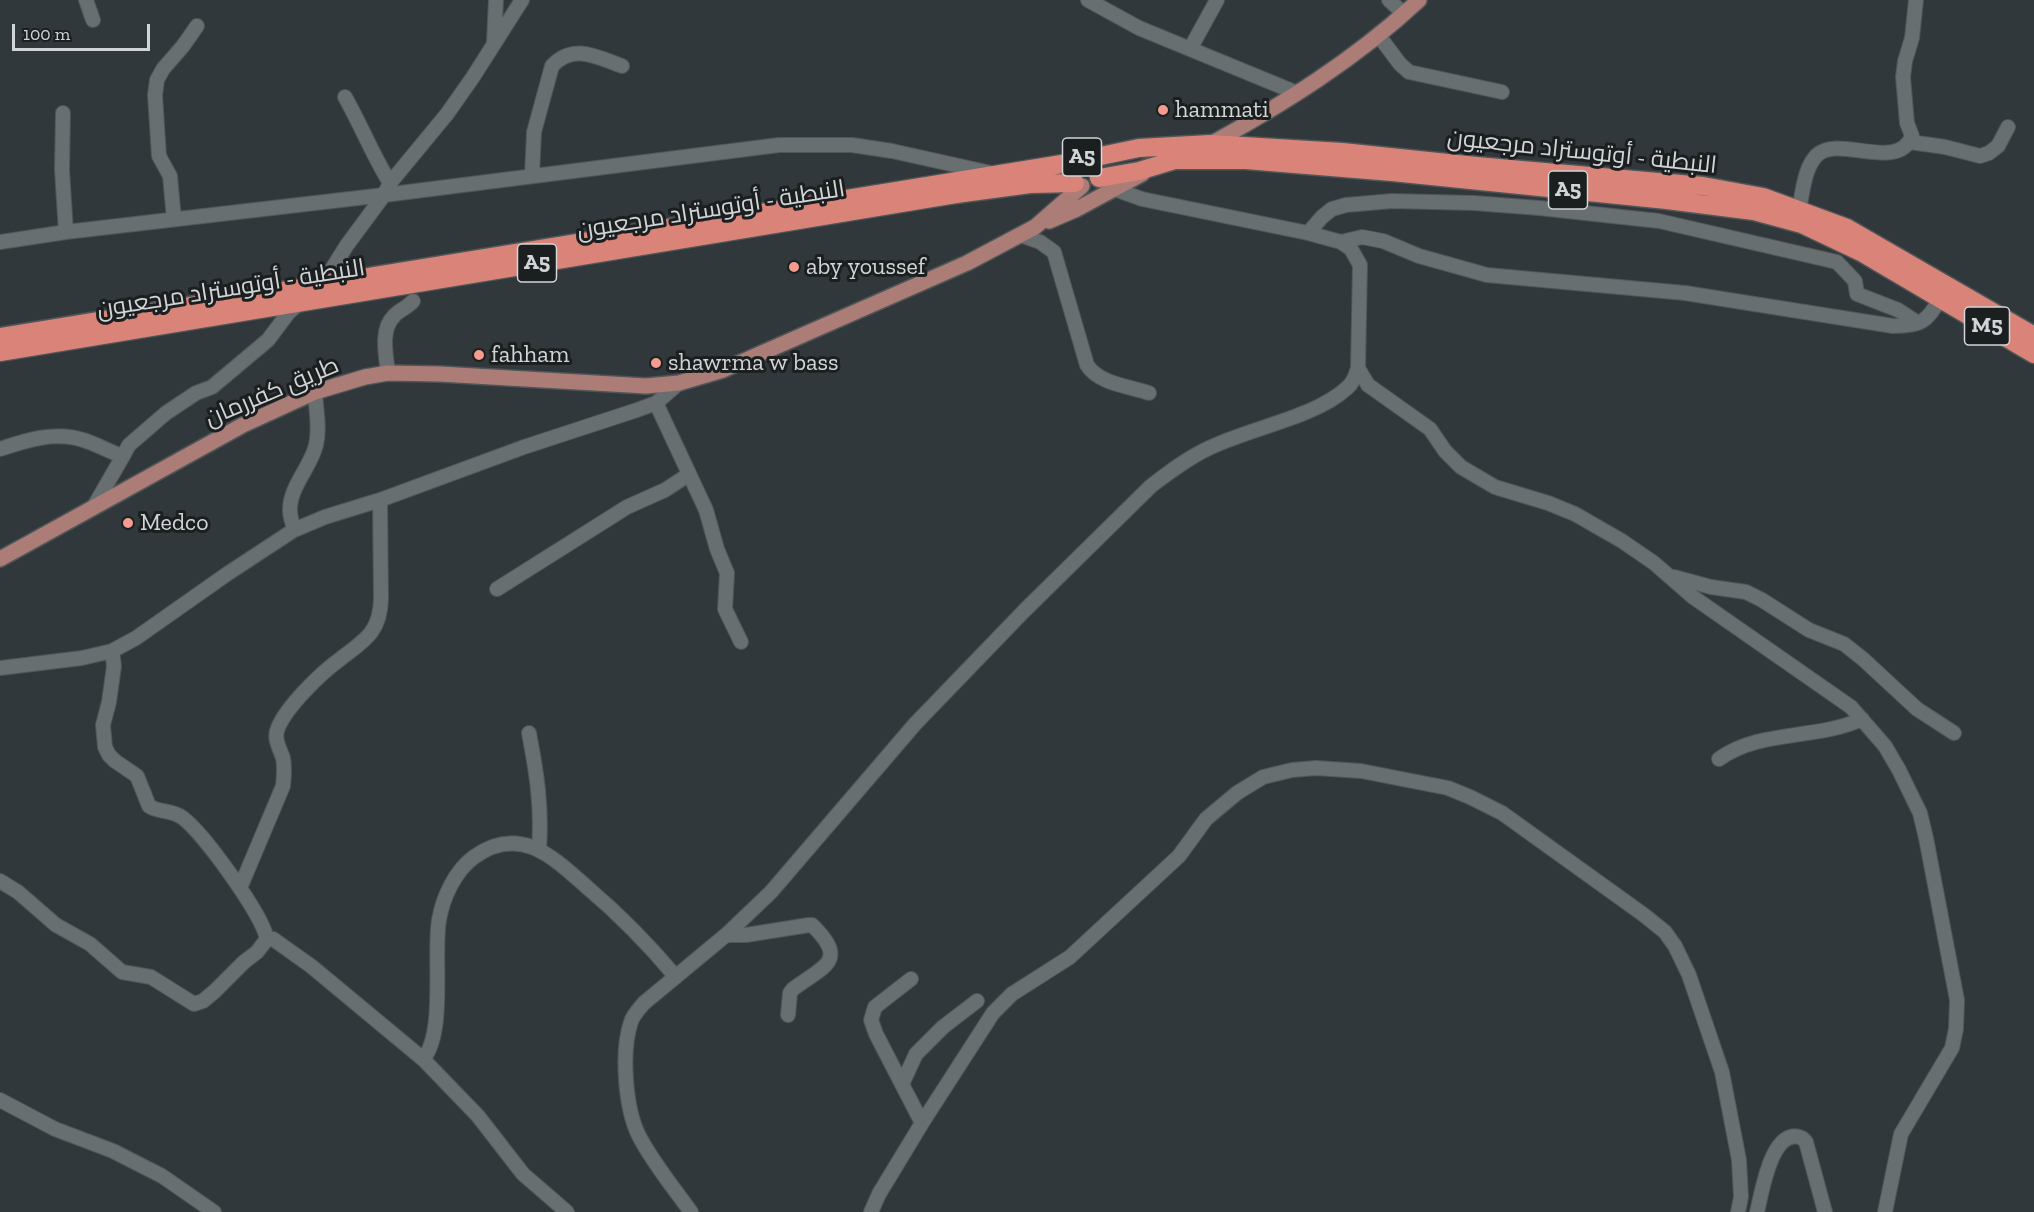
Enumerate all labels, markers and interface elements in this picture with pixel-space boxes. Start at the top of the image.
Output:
scale bar [15,12,153,50]
text: 100 m [23,23,70,45]
place label: hammati [1175,96,1269,124]
marker: hammati [1156,103,1170,117]
street label: النبطية - أوتوستراد مرجعيون [1446,124,1718,180]
road number: A5 [1062,138,1102,176]
road number: A5 [1548,171,1588,209]
street label: النبطية - أوتوستراد مرجعيون [575,175,847,245]
road number: A5 [518,244,556,282]
place label: aby youssef [806,253,925,281]
street label: النبطية - أوتوستراد مرجعيون [95,254,367,324]
marker: aby youssef [787,260,801,274]
road number: M5 [1964,307,2010,345]
place label: fahham [491,341,569,369]
marker: fahham [472,348,486,362]
place label: shawrma w bass [668,349,839,377]
street label: طريق كفررمان [201,351,343,433]
marker: shawrma w bass [649,356,663,370]
place label: Medco [140,509,208,537]
marker: Medco [121,516,135,530]

